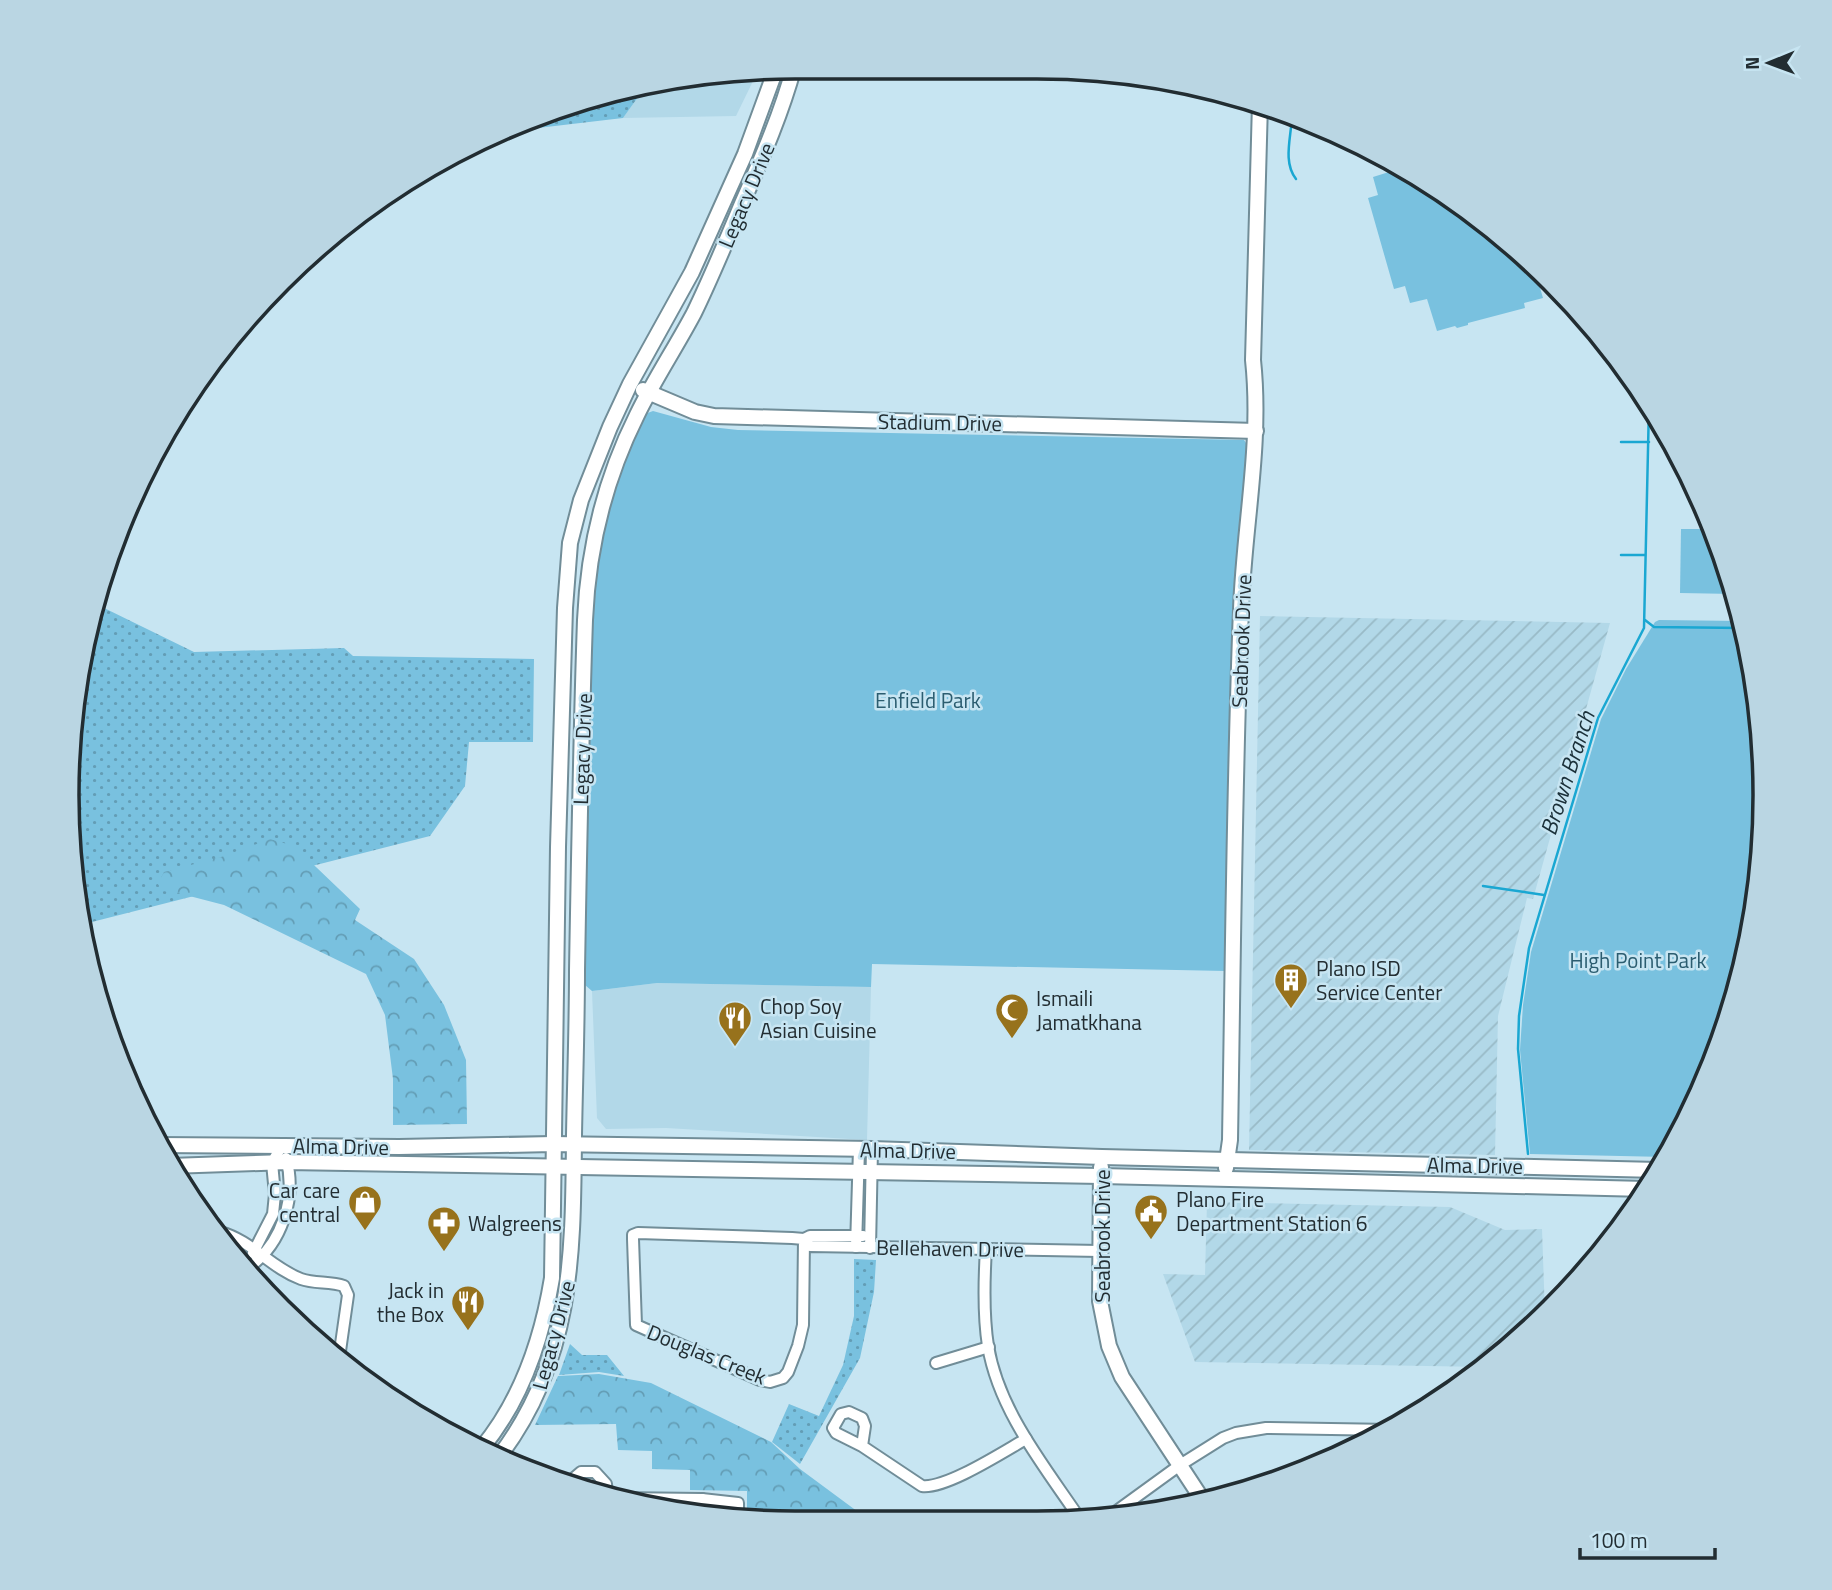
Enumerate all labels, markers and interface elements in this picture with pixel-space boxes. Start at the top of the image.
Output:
north arrow [1734,28,1804,98]
text: N [1737,56,1766,70]
street label: Legacy Drive [709,137,783,253]
street label: Stadium Drive [878,405,1002,439]
street label: Seabrook Drive [1223,574,1259,708]
park label: Enfield Park [875,684,981,716]
street label: Legacy Drive [564,693,600,805]
water label: Brown Branch [1530,706,1604,840]
park label: High Point Park [1570,944,1706,976]
place label: Plano ISD Service Center [1316,952,1442,1008]
building icon: Plano ISD Service Center [1272,961,1310,1010]
place label: Ismaili Jamatkhana [1036,982,1142,1038]
place label: Chop Soy Asian Cuisine [760,990,877,1046]
mosque icon: Ismaili Jamatkhana [993,991,1031,1040]
restaurant icon: Chop Soy Asian Cuisine [716,999,754,1048]
street label: Alma Drive [293,1129,389,1163]
street label: Alma Drive [860,1133,956,1167]
street label: Alma Drive [1427,1148,1523,1182]
street label: Seabrook Drive [1086,1169,1118,1303]
place label: Car care central [269,1174,340,1230]
shop icon: Car care central [346,1183,384,1232]
place label: Plano Fire Department Station 6 [1176,1183,1368,1239]
public building icon: Plano Fire Department Station 6 [1132,1192,1170,1241]
pharmacy icon: Walgreens [425,1204,463,1253]
place label: Walgreens [468,1207,562,1239]
street label: Bellehaven Drive [876,1231,1024,1265]
place label: Jack in the Box [377,1274,445,1330]
street label: Legacy Drive [523,1277,583,1393]
restaurant icon: Jack in the Box [449,1283,487,1332]
street label: Douglas Creek [643,1316,771,1392]
scale bar [1580,1516,1715,1560]
text: 100 m [1590,1524,1647,1556]

